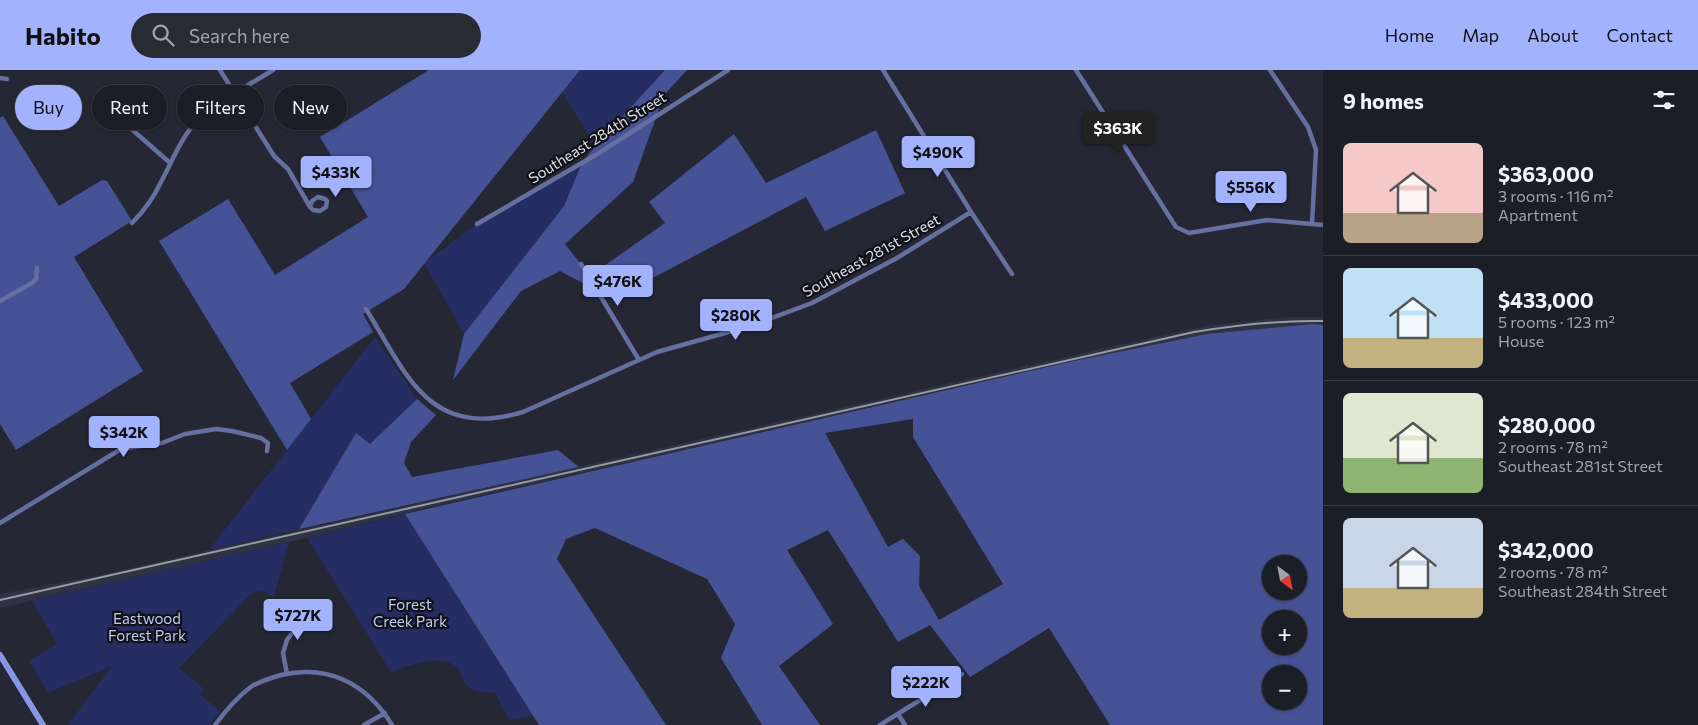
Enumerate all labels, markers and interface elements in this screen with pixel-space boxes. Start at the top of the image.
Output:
search box [131,13,481,58]
text: Habito [25,21,101,50]
icon: search [149,21,177,49]
text: Search here [189,24,289,47]
text: Home [1385,24,1434,46]
text: Map [1462,24,1499,46]
text: About [1527,24,1579,46]
text: Contact [1607,24,1673,46]
chip: Buy [15,85,82,130]
chip: Rent [92,85,167,130]
chip: Filters [177,85,264,130]
chip: New [274,85,347,130]
icon: filters [1650,86,1678,114]
street label: Southeast 284th Street [525,87,669,187]
text: 9 homes [1343,88,1424,113]
pin: $363K [1083,112,1153,154]
text: $363K [1094,118,1142,137]
pin: $490K [903,136,973,178]
text: $490K [913,142,963,161]
pin: $433K [301,156,371,198]
text: $363,000 [1498,161,1594,186]
text: $433K [312,162,360,181]
icon: home [1383,163,1443,223]
pin: $556K [1216,170,1286,213]
text: $556K [1227,177,1275,196]
text: 3 rooms · 116 m² [1498,186,1613,205]
text: Apartment [1498,205,1578,224]
street label: Southeast 281st Street [799,210,943,300]
pin: $476K [583,264,653,307]
text: $476K [594,271,642,290]
text: $433,000 [1498,287,1594,312]
icon: home [1383,288,1443,348]
pin: $280K [701,298,771,341]
text: $280K [711,305,761,324]
text: 5 rooms · 123 m² [1498,312,1615,331]
text: House [1498,331,1544,350]
text: $280,000 [1498,412,1595,437]
icon: home [1383,413,1443,473]
pin: $342K [89,416,159,458]
text: $342K [100,422,148,441]
text: 2 rooms · 78 m² [1498,437,1608,456]
text: Southeast 281st Street [1498,456,1663,475]
text: $342,000 [1498,537,1594,562]
icon: home [1383,538,1443,598]
north arrow [1262,555,1308,600]
map controls [1262,555,1307,710]
text: 2 rooms · 78 m² [1498,562,1608,581]
text: Southeast 284th Street [1498,581,1667,600]
park label: Forest Creek Park [373,595,447,630]
pin: $727K [263,598,333,641]
text: $727K [275,605,321,624]
park label: Eastwood Forest Park [108,609,186,644]
button: + [1262,610,1307,655]
button: − [1262,665,1307,710]
pin: $222K [891,666,961,708]
text: $222K [902,672,950,691]

